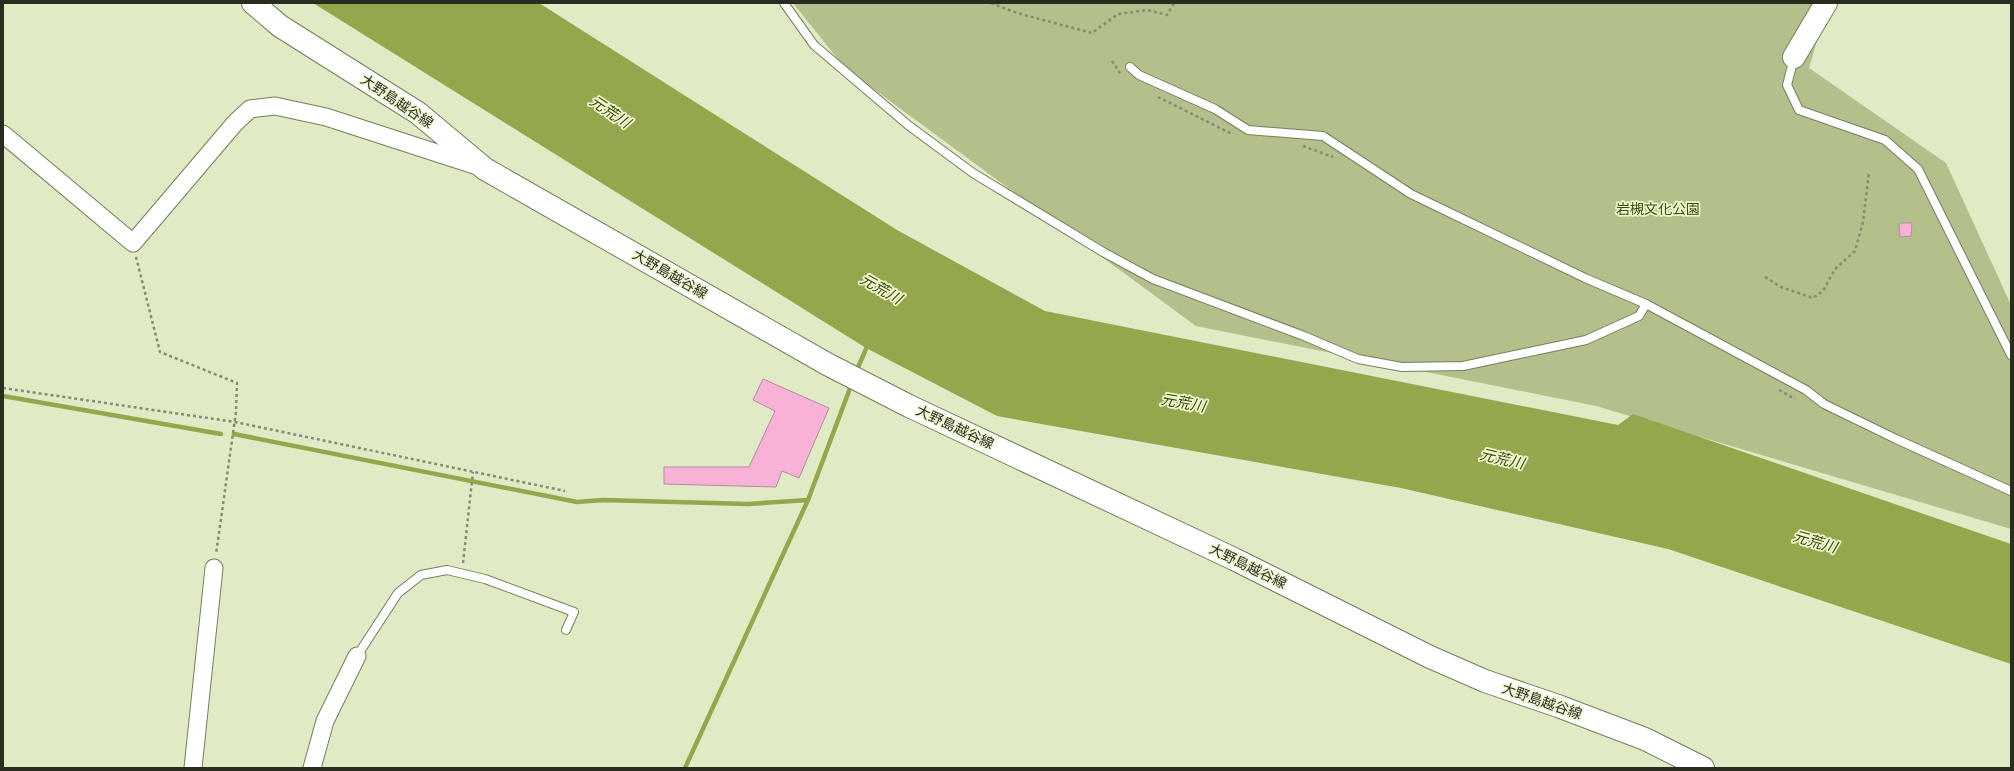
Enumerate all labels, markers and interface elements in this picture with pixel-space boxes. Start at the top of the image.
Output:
street label: 大野島越谷線 [357,70,437,132]
water label: 元荒川 [586,91,636,133]
park label: 岩槻文化公園 [1616,200,1700,218]
street label: 大野島越谷線 [629,245,711,303]
water label: 元荒川 [857,269,907,309]
water label: 元荒川 [1159,389,1209,416]
street label: 大野島越谷線 [913,401,997,453]
water label: 元荒川 [1478,444,1528,473]
water label: 元荒川 [1791,526,1841,557]
street label: 大野島越谷線 [1206,539,1290,593]
street label: 大野島越谷線 [1499,679,1585,723]

